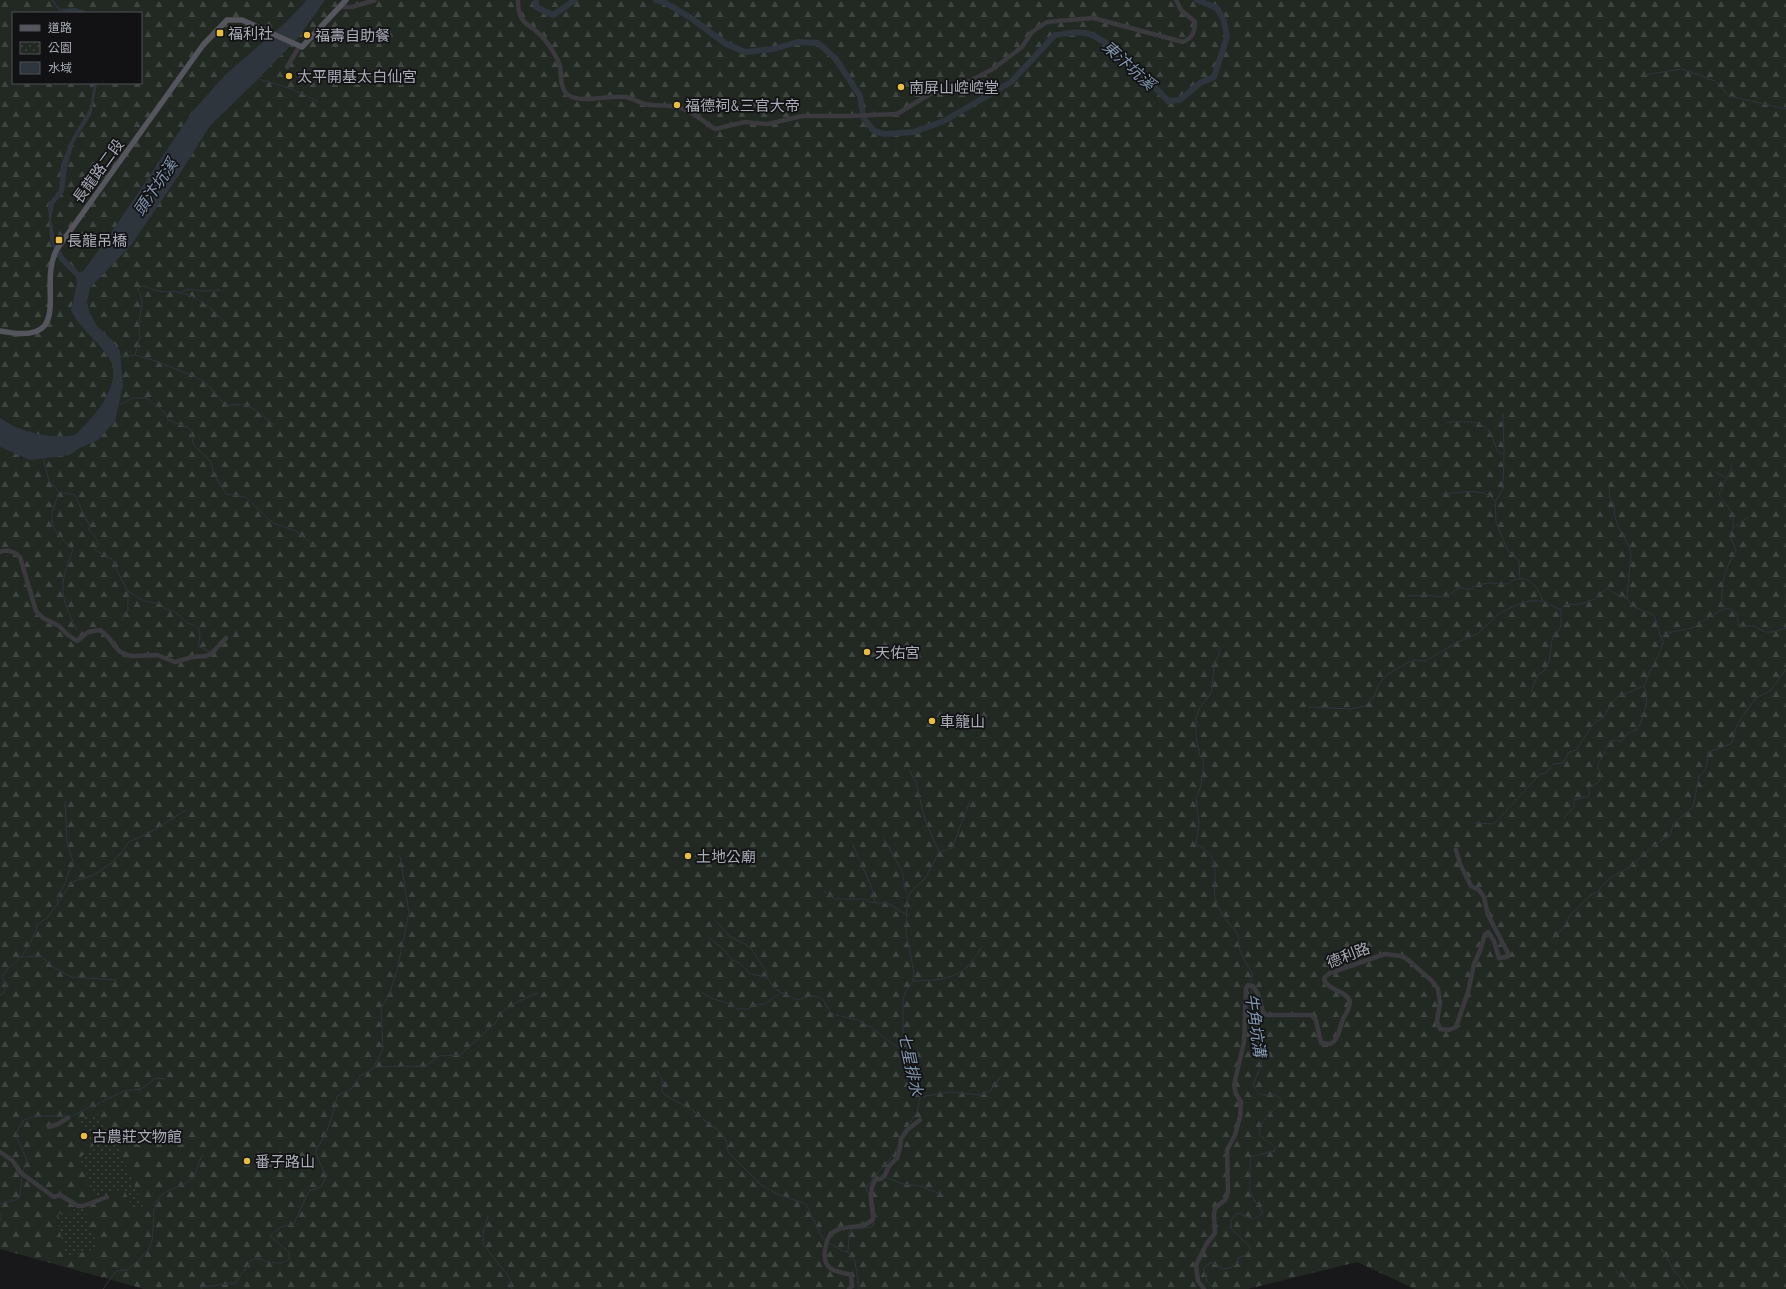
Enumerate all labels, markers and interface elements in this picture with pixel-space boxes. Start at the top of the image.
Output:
legend [12,12,142,84]
text: 道路 [48,20,72,35]
place label: 福利社 [228,24,273,43]
place label: 福壽自助餐 [315,26,390,45]
marker: 福利社 [215,28,225,38]
marker: 福壽自助餐 [302,30,312,40]
water label: 東汴坑溪 [1099,36,1161,95]
text: 公園 [48,40,72,55]
text: 水域 [48,60,72,75]
place label: 太平開基太白仙宮 [297,67,417,86]
marker: 太平開基太白仙宮 [284,71,294,81]
place label: 南屏山崆崆堂 [909,78,999,97]
marker: 南屏山崆崆堂 [896,82,906,92]
place label: 福德祠&三官大帝 [685,96,800,115]
marker: 福德祠&三官大帝 [672,100,682,110]
street label: 長龍路二段 [68,135,128,207]
water label: 頭汴坑溪 [129,153,182,219]
place label: 長龍吊橋 [67,231,127,250]
marker: 長龍吊橋 [54,235,64,245]
place label: 天佑宮 [875,643,920,662]
marker: 天佑宮 [862,647,872,657]
place label: 車籠山 [940,712,985,731]
marker: 車籠山 [927,716,937,726]
place label: 土地公廟 [696,847,756,866]
marker: 土地公廟 [683,851,693,861]
street label: 德利路 [1324,938,1372,972]
water label: 牛角坑溝 [1242,992,1271,1060]
water label: 七星排水 [895,1031,928,1098]
place label: 古農莊文物館 [92,1127,182,1146]
marker: 古農莊文物館 [79,1131,89,1141]
place label: 番子路山 [255,1152,315,1171]
marker: 番子路山 [242,1156,252,1166]

